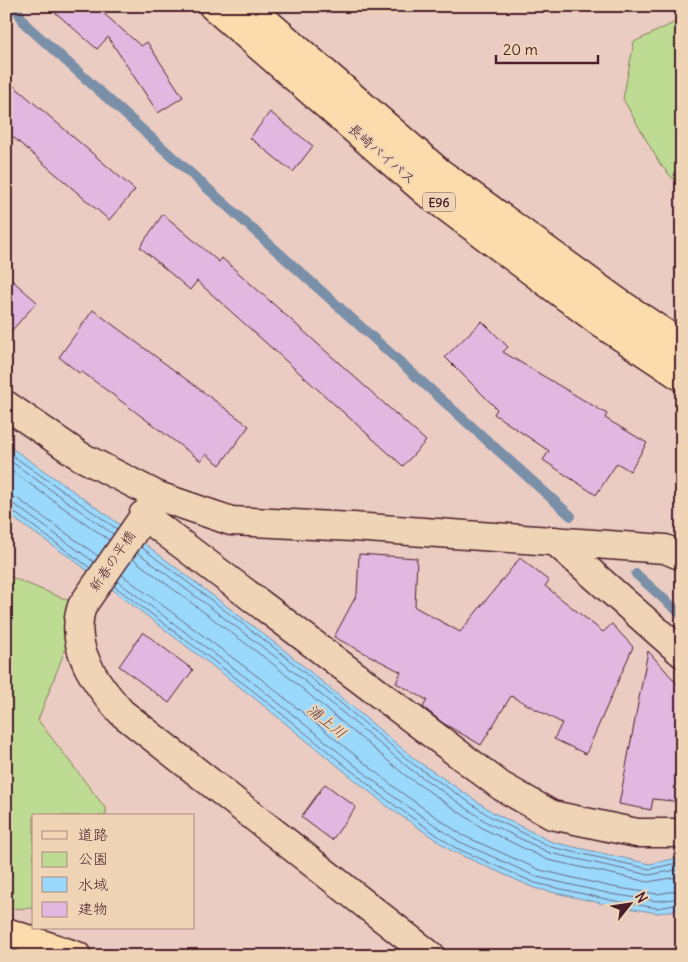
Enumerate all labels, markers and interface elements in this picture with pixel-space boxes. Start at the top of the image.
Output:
scale bar [496,32,598,64]
text: 20 m [503,40,538,59]
street label: 長崎バイパス [344,120,420,188]
road number: E96 [423,192,455,212]
street label: 新春の平橋 [85,527,139,595]
water label: 浦上川 [304,699,350,743]
legend [32,814,195,930]
text: 道路 [78,825,108,844]
text: 公園 [78,849,108,868]
text: 水域 [78,875,108,894]
north arrow [606,880,656,930]
text: N [631,889,651,906]
text: 建物 [78,899,108,918]

